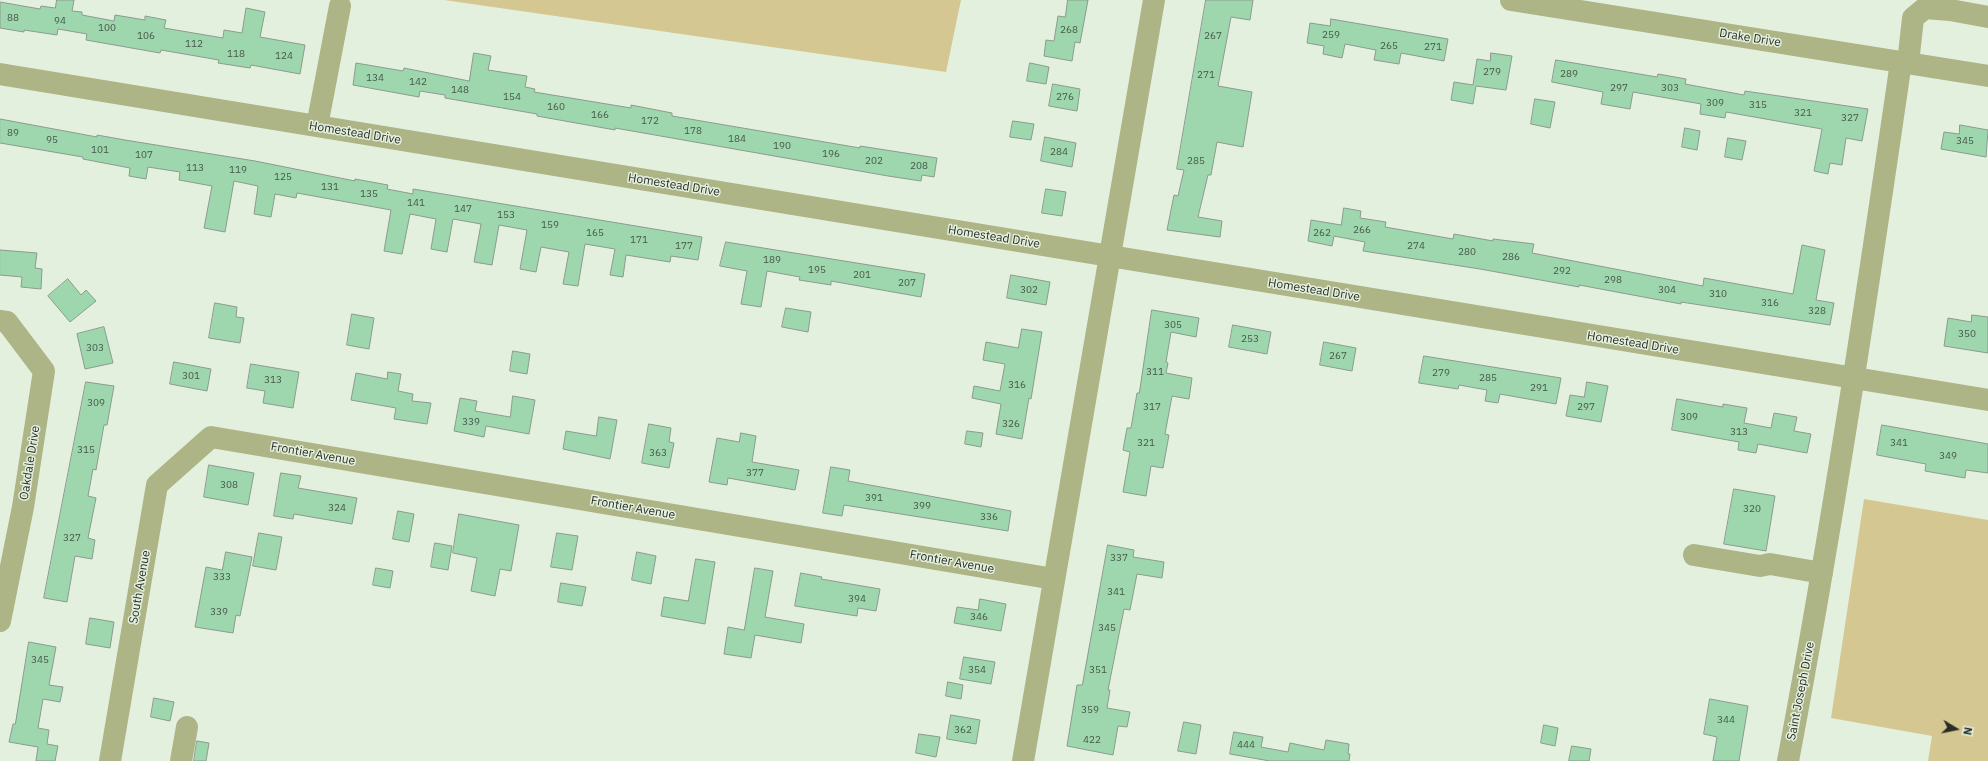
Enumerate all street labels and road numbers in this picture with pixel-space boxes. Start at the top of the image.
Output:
street label: Drake Drive [1718,26,1782,50]
street label: Homestead Drive [308,119,402,147]
street label: Homestead Drive [627,171,721,199]
street label: Homestead Drive [947,223,1041,251]
street label: Homestead Drive [1267,276,1361,304]
street label: Homestead Drive [1586,329,1680,357]
street label: Oakdale Drive [17,425,43,501]
street label: Frontier Avenue [270,439,356,469]
street label: Frontier Avenue [590,493,676,523]
street label: Frontier Avenue [909,547,995,577]
street label: South Avenue [126,549,154,625]
street label: Saint Joseph Drive [1784,641,1818,741]

